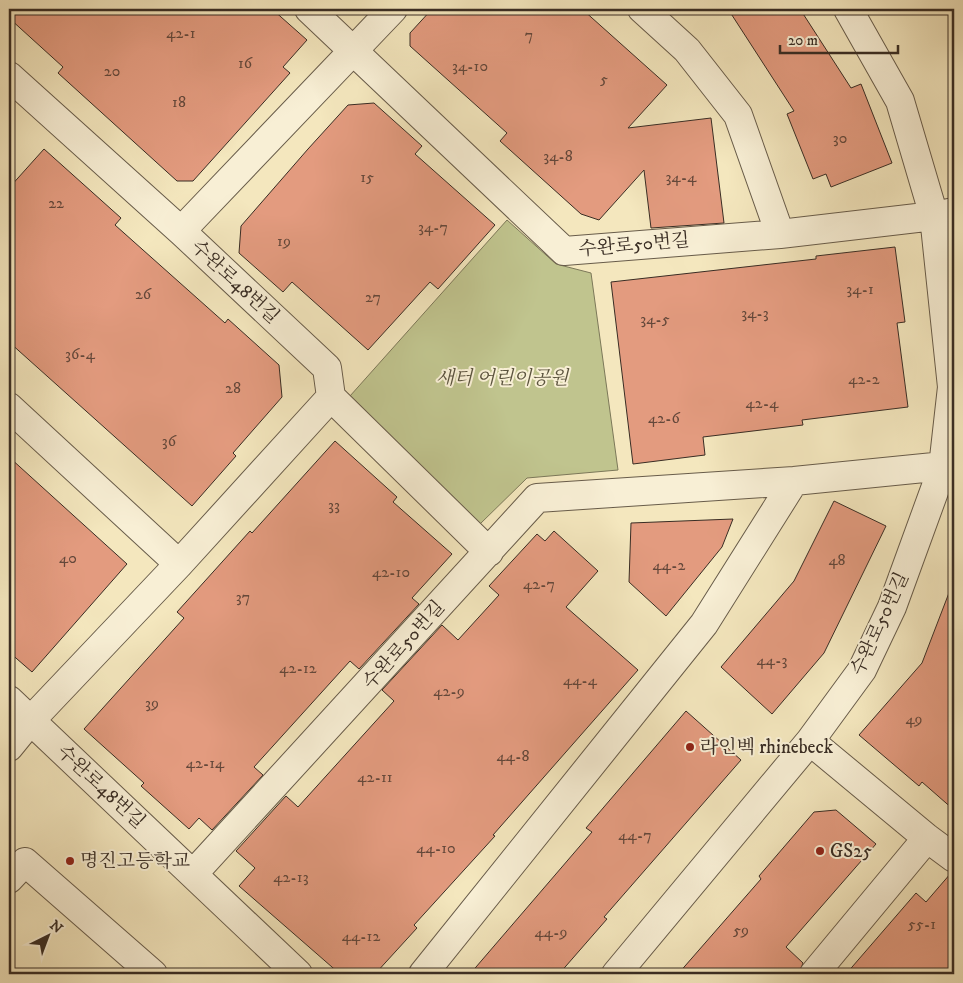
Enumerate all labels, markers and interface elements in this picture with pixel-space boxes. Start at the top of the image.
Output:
scale bar [780,22,898,54]
house number: 42-1 [166,23,196,43]
house number: 7 [525,25,533,45]
text: 20 m [788,31,818,50]
house number: 16 [238,53,253,73]
house number: 34-10 [452,56,488,76]
house number: 20 [104,61,120,81]
house number: 5 [600,69,608,89]
house number: 18 [172,92,186,112]
house number: 30 [833,128,847,148]
house number: 34-8 [543,146,573,166]
house number: 15 [360,167,374,187]
house number: 34-4 [666,167,697,187]
house number: 22 [48,193,64,213]
house number: 34-7 [418,217,448,237]
street label: 수완로50번길 [577,229,691,261]
house number: 19 [277,231,291,251]
street label: 수완로48번길 [186,235,284,329]
house number: 34-1 [846,279,874,299]
house number: 26 [135,284,152,304]
house number: 27 [365,287,381,307]
house number: 34-3 [741,303,769,323]
house number: 34-5 [640,309,670,329]
house number: 36-4 [65,344,96,364]
park label: 새터 어린이공원 [436,367,570,390]
house number: 42-2 [848,369,880,389]
house number: 28 [225,378,241,398]
house number: 42-4 [746,393,779,413]
house number: 42-6 [648,408,681,428]
house number: 36 [162,431,177,451]
house number: 33 [328,495,340,515]
house number: 40 [59,548,77,568]
house number: 48 [828,550,846,570]
house number: 44-2 [653,555,686,575]
house number: 42-10 [372,562,410,582]
street label: 수완로50번길 [846,569,914,679]
house number: 42-7 [523,574,555,594]
house number: 37 [236,587,250,607]
street label: 수완로50번길 [358,596,450,694]
house number: 44-3 [757,650,787,670]
house number: 42-12 [279,658,317,678]
house number: 44-4 [563,670,598,690]
house number: 42-9 [433,681,465,701]
house number: 39 [145,693,159,713]
house number: 49 [905,709,923,729]
place label: 라인벡 rhinebeck [700,736,834,759]
street label: 수완로48번길 [52,740,150,834]
marker: 라인벡 rhinebeck [684,741,696,753]
house number: 44-8 [497,746,529,766]
house number: 42-14 [186,753,225,773]
house number: 42-11 [357,767,393,787]
house number: 44-7 [618,825,652,845]
house number: 44-10 [416,838,456,858]
place label: GS25 [830,840,872,863]
marker: GS25 [814,845,826,857]
place label: 명진고등학교 [80,850,190,873]
marker: 명진고등학교 [64,855,76,867]
house number: 42-13 [273,867,309,887]
north arrow [22,910,72,960]
house number: 55-1 [908,914,936,934]
text: N [46,917,67,938]
house number: 59 [733,920,749,940]
house number: 44-9 [535,922,567,942]
house number: 44-12 [342,926,380,946]

